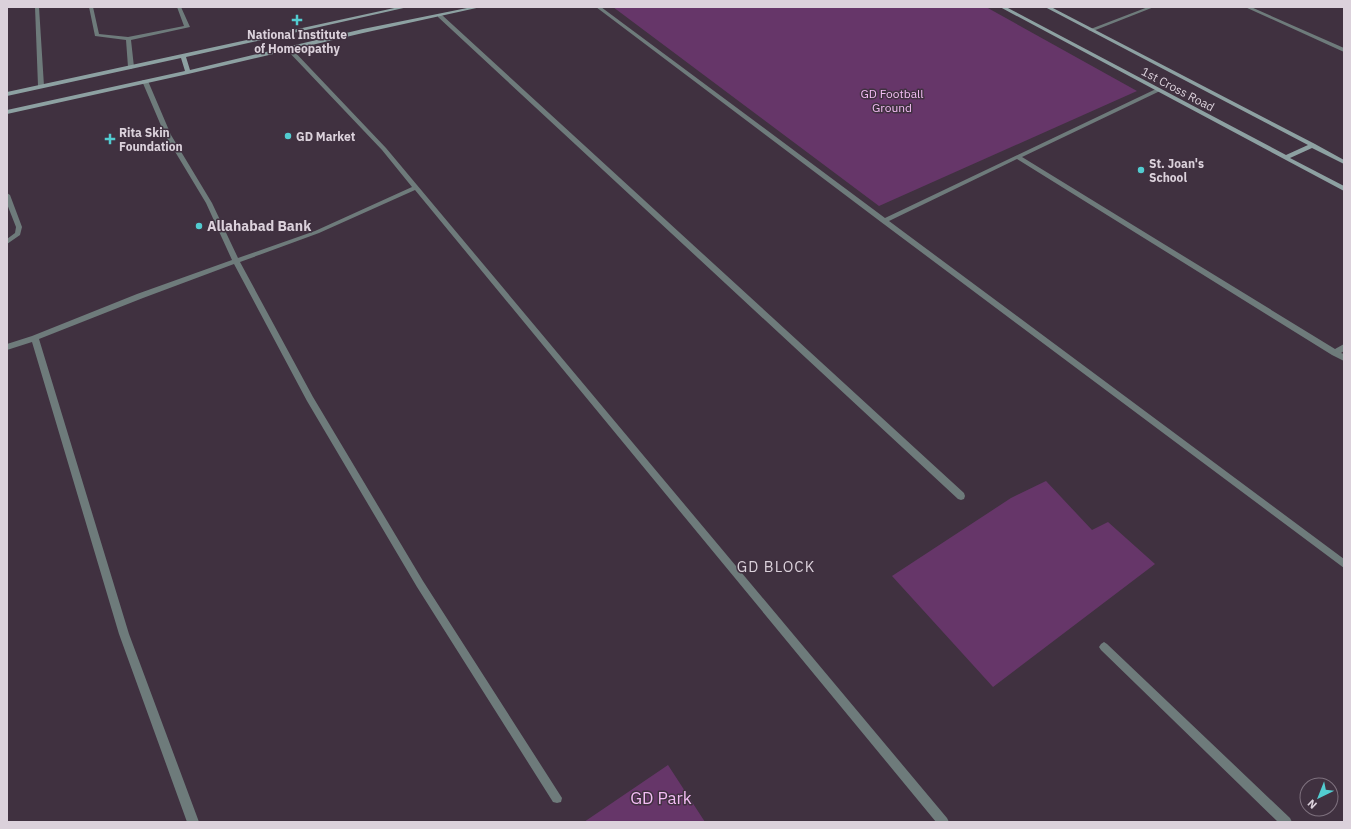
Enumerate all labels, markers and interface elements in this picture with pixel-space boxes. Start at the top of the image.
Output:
marker: National Institute of Homeopathy [291,14,303,26]
place label: National Institute of Homeopathy [247,27,347,56]
street label: 1st Cross Road [1139,63,1217,115]
park label: GD Football Ground [860,86,924,115]
place label: Rita Skin Foundation [119,125,183,154]
place label: GD Market [296,129,356,144]
marker: GD Market [283,131,293,141]
marker: Rita Skin Foundation [104,133,116,145]
place label: St. Joan's School [1149,156,1204,185]
marker: St. Joan's School [1136,165,1146,175]
place label: Allahabad Bank [207,217,312,235]
marker: Allahabad Bank [194,221,204,231]
district label: GD BLOCK [737,557,815,576]
north arrow [1299,777,1339,817]
park label: GD Park [630,787,692,809]
text: N [1304,796,1320,812]

